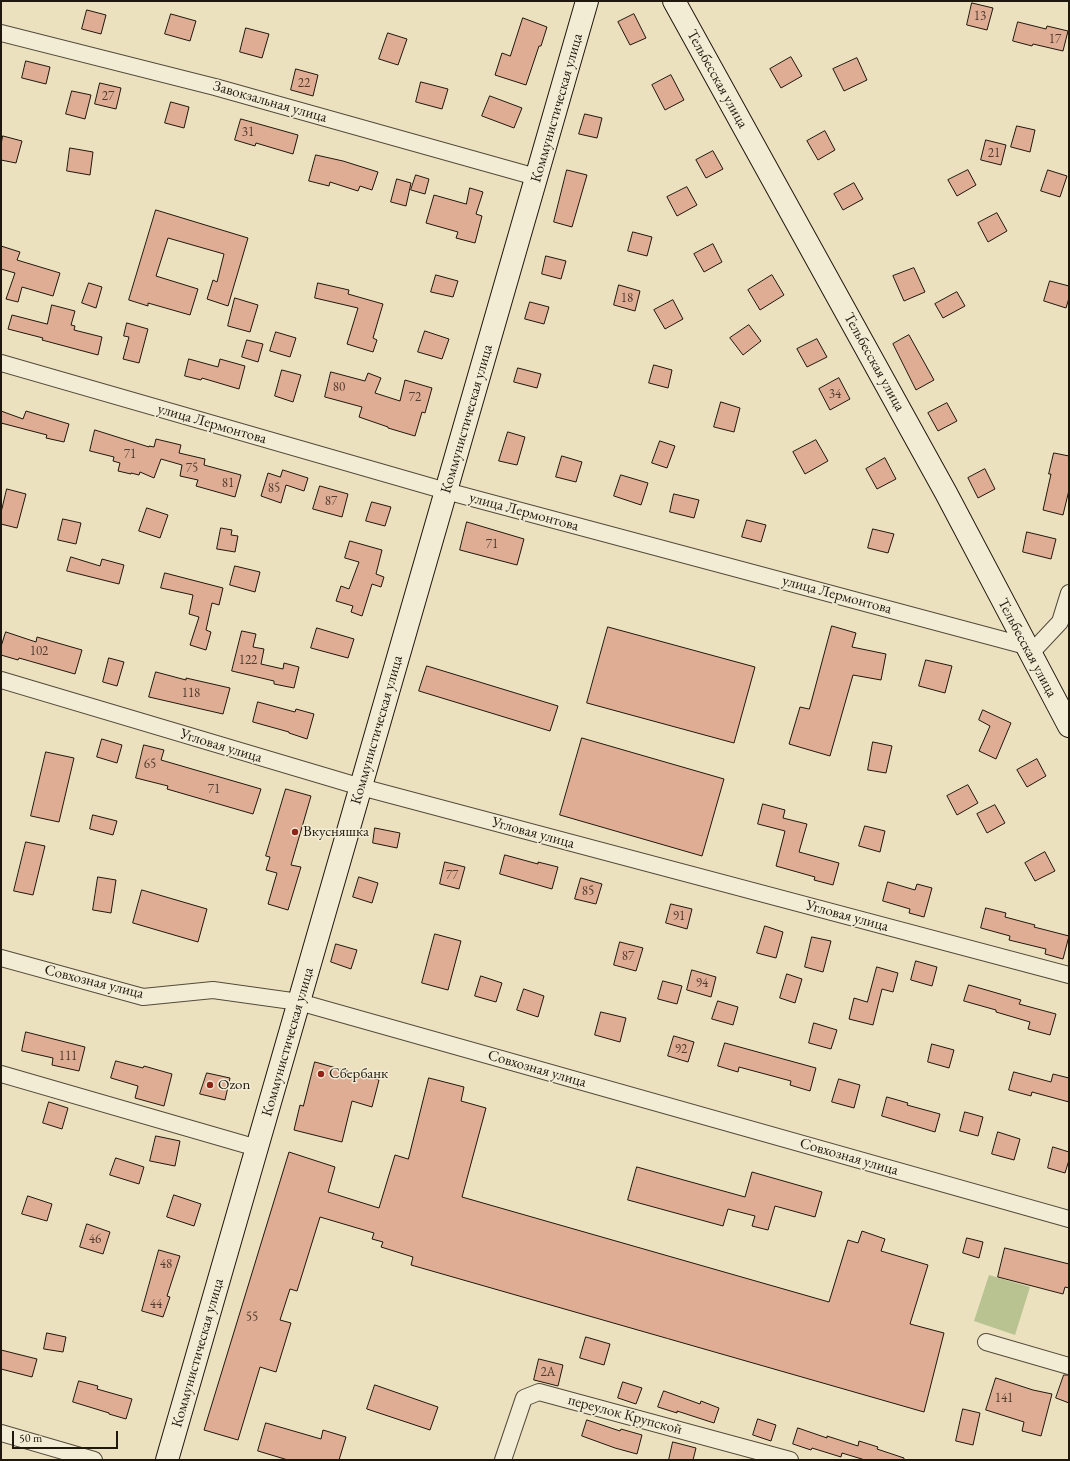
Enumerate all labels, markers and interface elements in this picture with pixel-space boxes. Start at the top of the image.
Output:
house number: 13 [974,8,986,24]
street label: Тельбесская улица [683,27,751,131]
street label: Коммунистическая улица [527,31,587,185]
house number: 17 [1049,31,1061,47]
house number: 22 [298,75,310,91]
street label: Завокзальная улица [211,77,329,127]
house number: 27 [102,88,114,104]
house number: 31 [242,124,254,140]
house number: 21 [988,145,1000,161]
house number: 18 [621,290,633,306]
street label: Тельбесская улица [840,310,908,414]
street label: Коммунистическая улица [437,342,497,496]
house number: 80 [333,379,345,395]
house number: 34 [829,386,841,402]
house number: 72 [409,389,421,405]
street label: улица Лермонтова [155,400,269,448]
house number: 71 [124,446,136,462]
house number: 75 [186,460,198,476]
house number: 81 [222,475,234,491]
house number: 85 [268,480,280,496]
street label: улица Лермонтова [467,489,581,535]
house number: 87 [325,493,337,509]
house number: 71 [486,536,498,552]
street label: улица Лермонтова [780,572,894,618]
street label: Тельбесская улица [993,595,1061,701]
house number: 102 [30,643,48,659]
house number: 122 [239,652,257,668]
street label: Коммунистическая улица [347,653,407,807]
house number: 118 [182,685,200,701]
street label: Угловая улица [178,725,264,767]
house number: 65 [144,756,156,772]
house number: 71 [208,781,220,797]
street label: Угловая улица [490,813,576,853]
place label: Вкусняшка [303,823,369,841]
marker: Вкусняшка [290,827,300,837]
house number: 77 [446,867,458,883]
house number: 85 [582,883,594,899]
street label: Угловая улица [804,896,890,936]
house number: 91 [673,908,685,924]
house number: 87 [622,948,634,964]
street label: Совхозная улица [42,961,146,1003]
street label: Коммунистическая улица [258,965,318,1119]
house number: 94 [696,975,708,991]
house number: 92 [675,1041,687,1057]
street label: Совхозная улица [486,1046,588,1092]
house number: 111 [59,1048,77,1064]
place label: Сбербанк [329,1065,388,1083]
marker: Сбербанк [316,1069,326,1079]
place label: Ozon [218,1076,250,1094]
marker: Ozon [205,1080,215,1090]
street label: Совхозная улица [798,1134,900,1180]
house number: 46 [89,1231,101,1247]
house number: 48 [160,1256,172,1272]
street label: Коммунистическая улица [168,1276,228,1430]
house number: 44 [150,1296,162,1312]
house number: 55 [246,1309,258,1325]
house number: 2А [540,1364,556,1380]
house number: 141 [995,1390,1013,1406]
street label: переулок Крупской [566,1391,684,1439]
scale bar [14,1423,120,1449]
text: 50 m [19,1430,42,1446]

